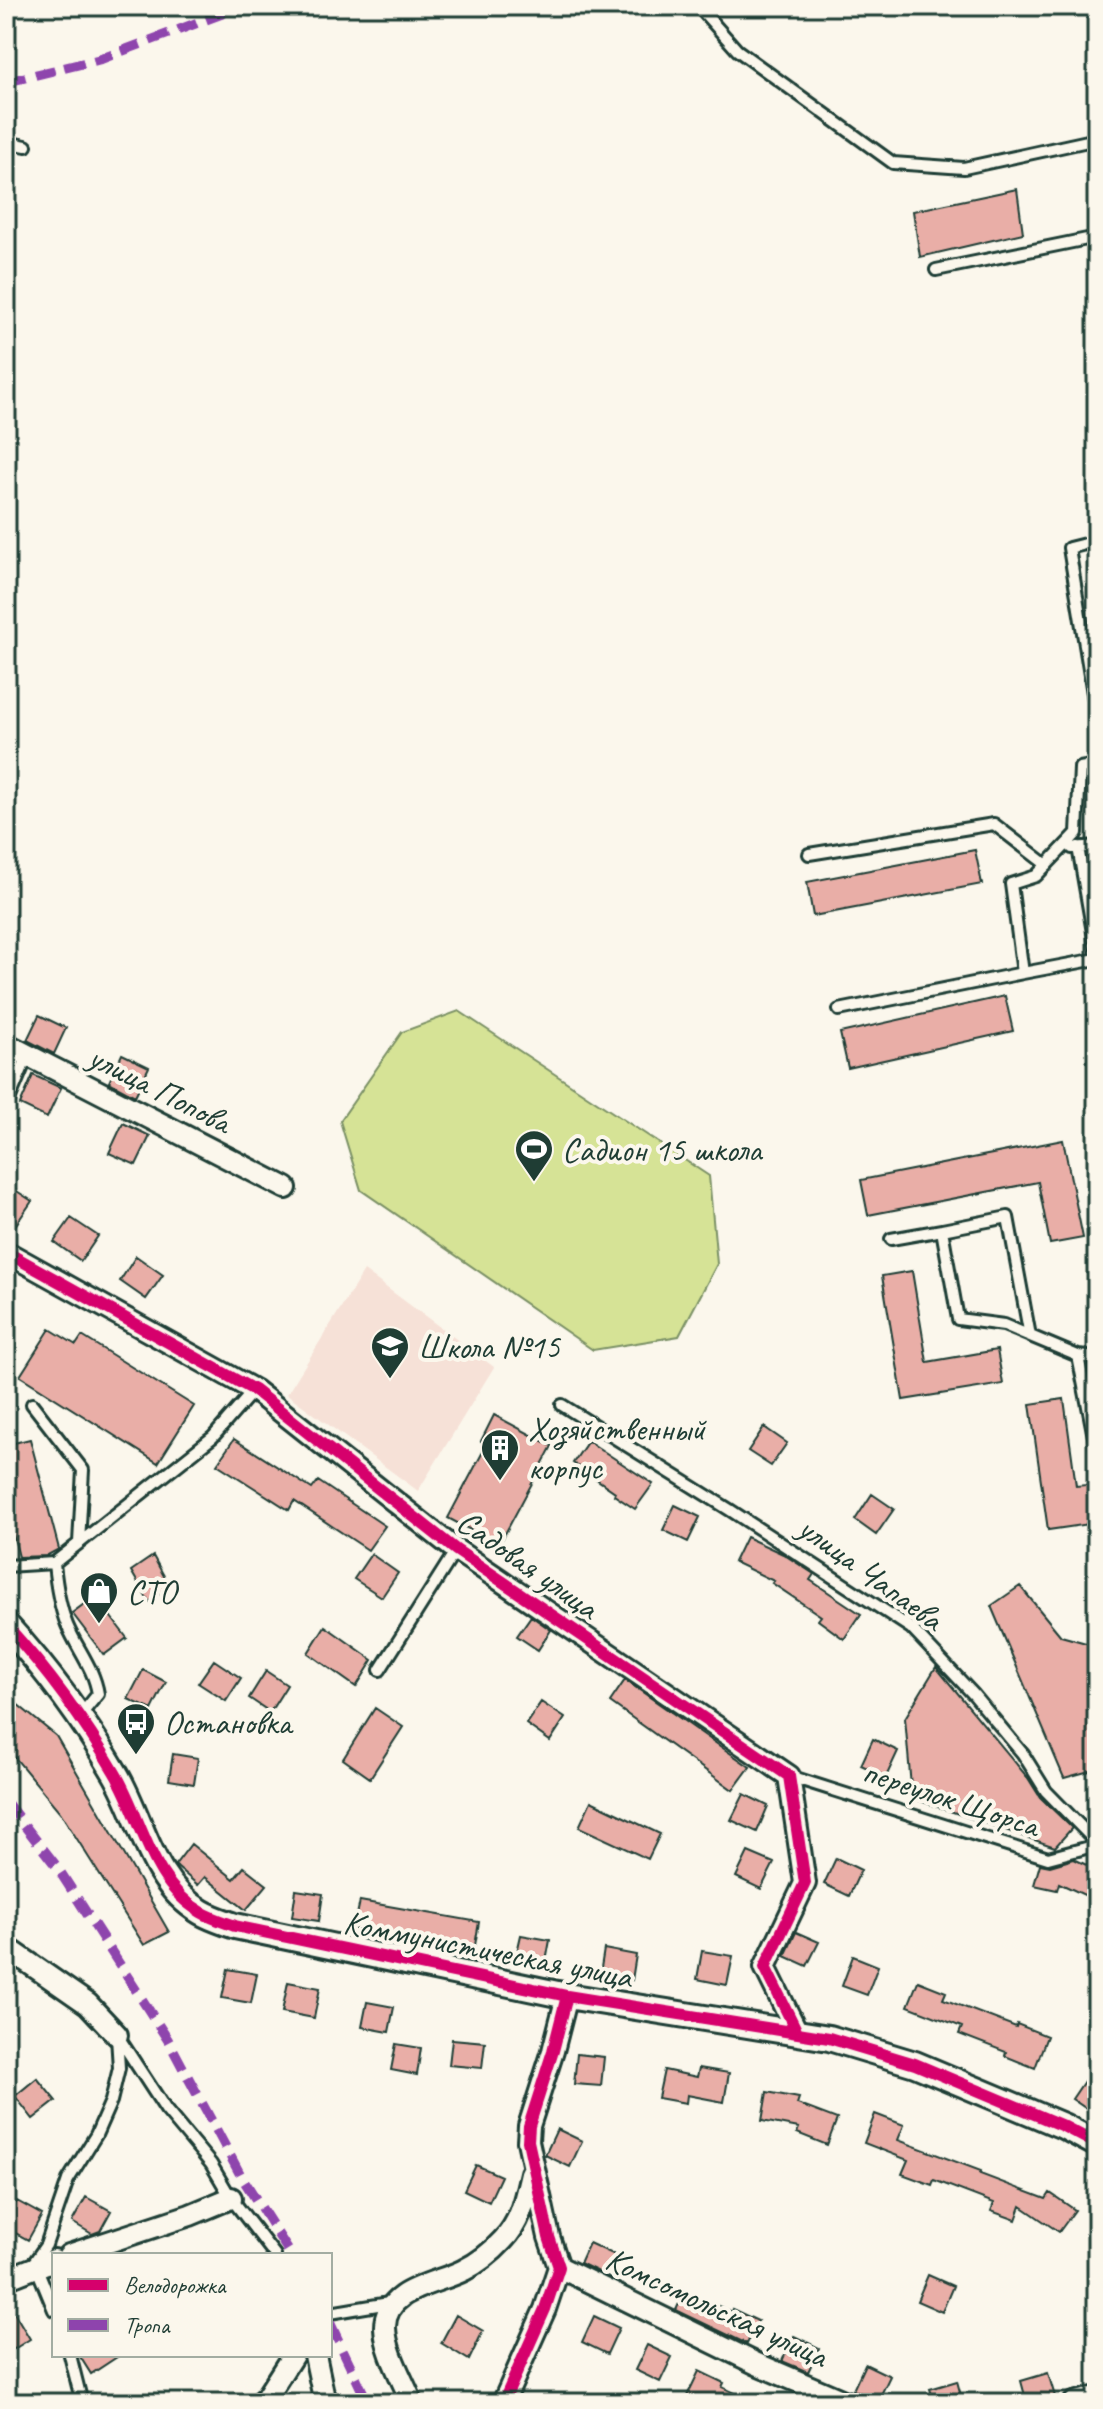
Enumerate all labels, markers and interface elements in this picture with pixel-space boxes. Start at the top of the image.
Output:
street label: улица Попова [80,1034,241,1144]
sports icon: Садион 15 школа [513,1128,555,1183]
place label: Садион 15 школа [562,1128,764,1171]
school or university icon: Школа №15 [369,1325,411,1380]
place label: Школа №15 [418,1325,562,1368]
place label: Хозяйственный корпус [528,1407,707,1489]
building icon: Хозяйственный корпус [479,1427,521,1482]
street label: Садовая улица [449,1500,609,1630]
street label: улица Чапаева [788,1505,954,1641]
shop icon: СТО [78,1570,120,1625]
place label: СТО [127,1570,180,1613]
bus stop icon: Остановка [115,1701,157,1756]
place label: Остановка [164,1701,294,1744]
street label: переулок Щорса [857,1749,1047,1848]
street label: Коммунистическая улица [340,1900,638,1998]
street label: Комсомольская улица [599,2237,837,2378]
legend [52,2253,332,2357]
text: Велодорожка [124,2270,227,2300]
text: Тропа [124,2310,171,2340]

